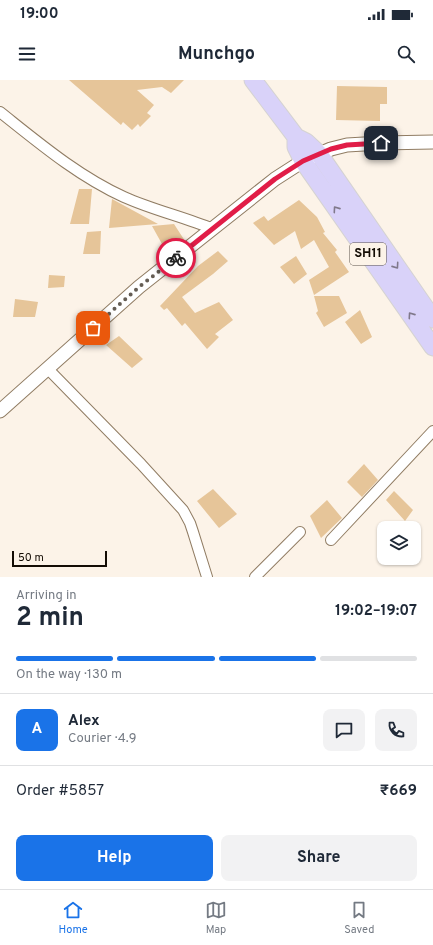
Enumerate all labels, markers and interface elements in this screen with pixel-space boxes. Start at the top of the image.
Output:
text: 19:00 [20,5,59,24]
icon: menu [16,43,38,65]
text: Munchgo [178,43,255,66]
icon: search [395,43,417,65]
pin [364,126,398,160]
icon: home [370,132,392,154]
one-way arrow [334,206,341,213]
courier [156,238,196,278]
road number: SH11 [350,243,386,265]
icon: bike [165,247,187,269]
one-way arrow [391,262,398,269]
pin [76,311,110,345]
one-way arrow [408,312,415,319]
icon: bag [82,317,104,339]
map controls [377,521,421,565]
button: layers [377,521,421,565]
scale bar [12,549,107,568]
text: 50 m [18,551,44,565]
text: Arriving in [16,588,77,604]
text: 2 min [16,602,84,635]
text: 19:02–19:07 [335,602,417,621]
text: On the way · 130 m [16,667,122,683]
button: chat [323,709,365,751]
button: phone [375,709,417,751]
text: Alex [68,712,100,731]
text: A [32,720,42,739]
text: Courier · 4.9 [68,731,136,747]
text: Order #5857 [16,782,104,801]
text: ₹669 [379,782,417,801]
button: Help [16,835,213,881]
button: Share [221,835,417,881]
tab: Home [59,899,88,937]
tab: Map [205,899,227,937]
tab: Saved [344,899,374,937]

